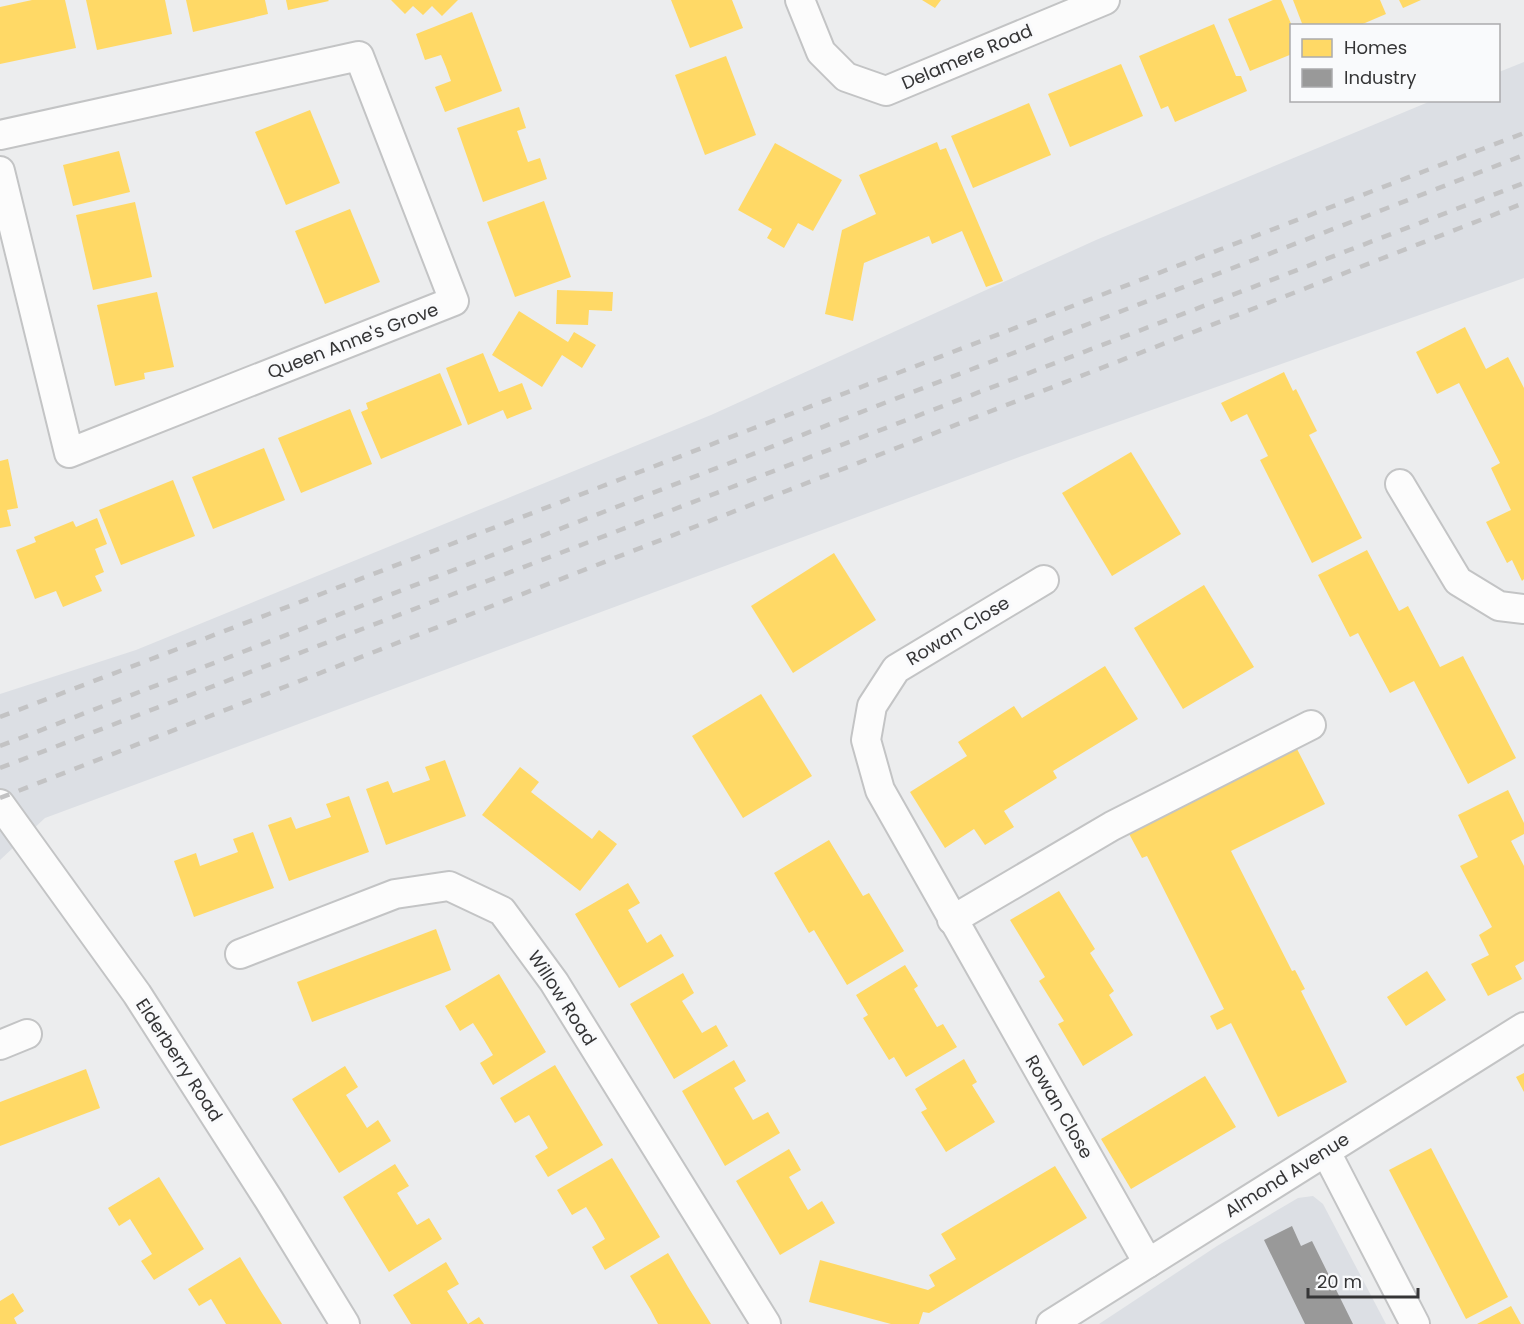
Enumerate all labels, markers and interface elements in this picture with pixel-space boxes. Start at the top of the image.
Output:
street label: Delamere Road [898,18,1036,95]
legend [1290,24,1500,102]
text: Homes [1344,35,1407,60]
text: Industry [1344,65,1416,90]
street label: Queen Anne's Grove [264,296,442,385]
street label: Rowan Close [902,590,1014,671]
street label: Willow Road [522,945,603,1050]
street label: Elderberry Road [130,993,229,1126]
street label: Rowan Close [1020,1050,1099,1163]
street label: Almond Avenue [1220,1126,1354,1223]
scale bar [1308,1261,1418,1299]
text: 20 m [1317,1269,1362,1294]

